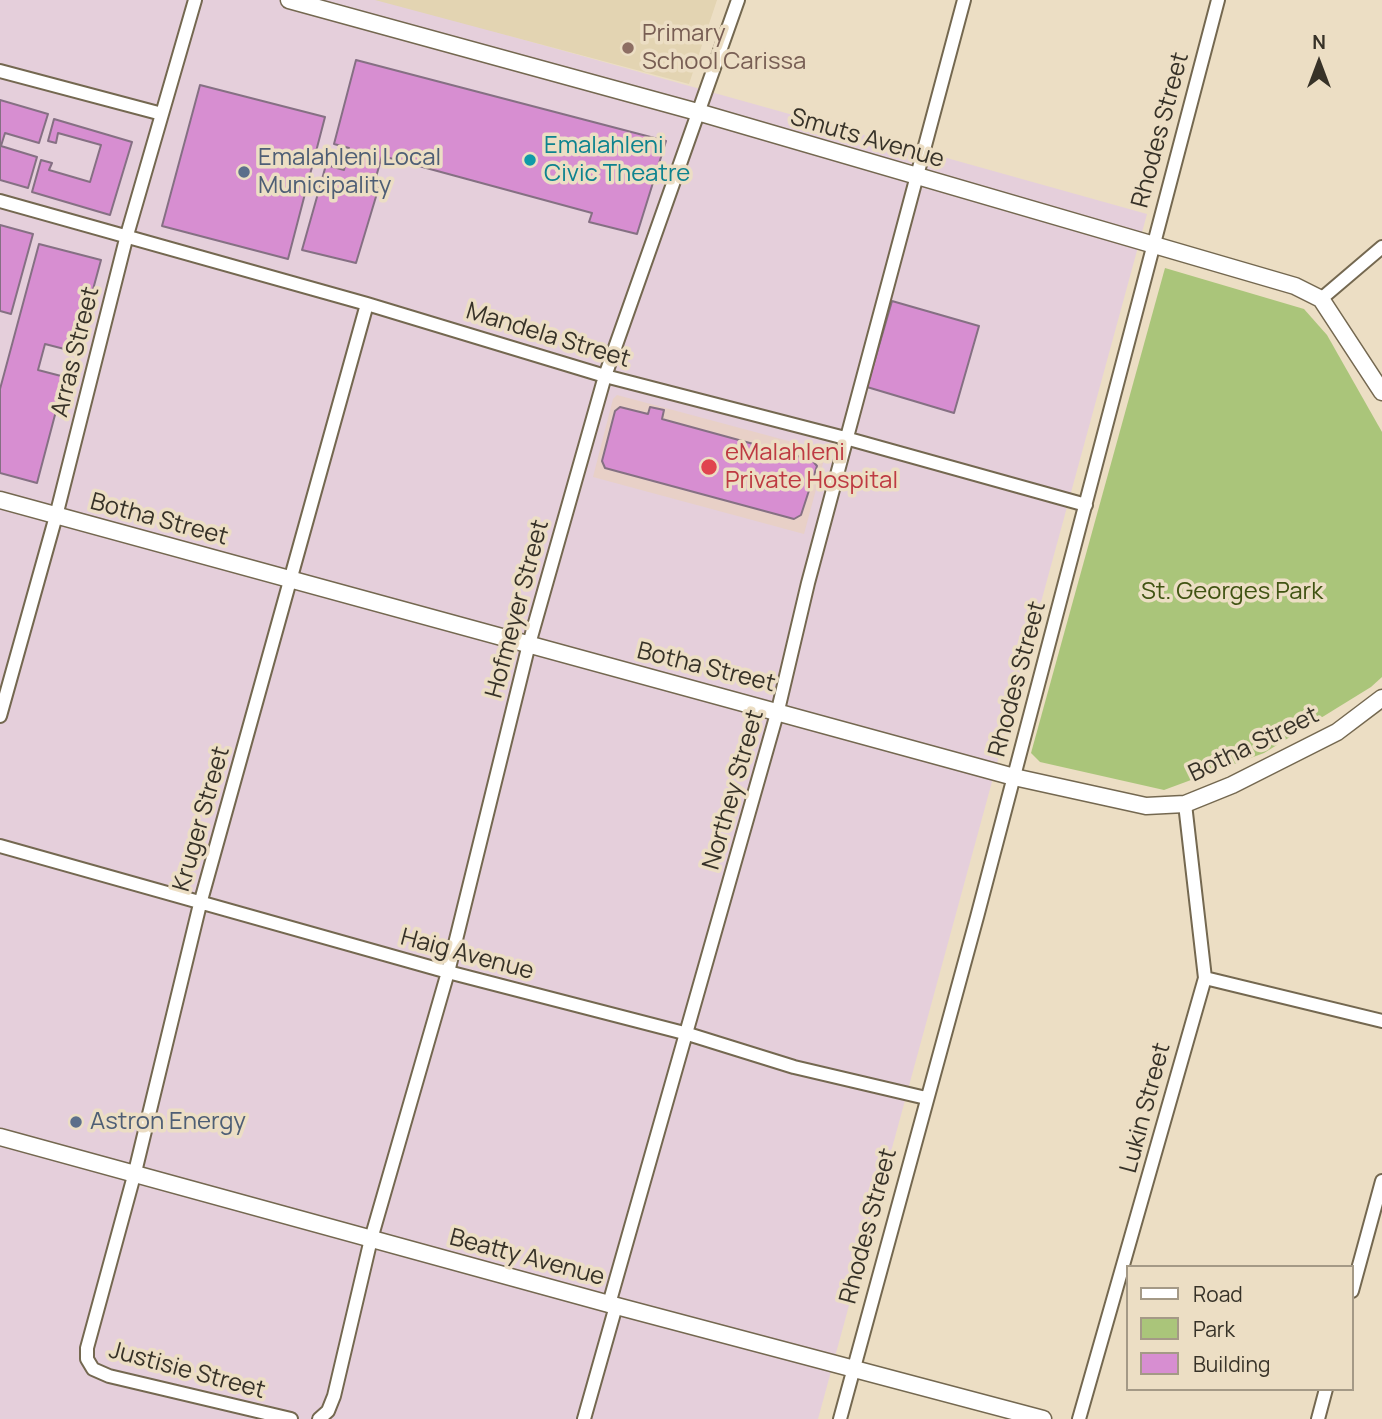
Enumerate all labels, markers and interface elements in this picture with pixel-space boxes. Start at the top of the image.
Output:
place label: Primary School Carissa [642,20,806,76]
north arrow [1284,28,1354,98]
text: N [1312,29,1326,55]
marker: Primary School Carissa [620,40,636,56]
street label: Rhodes Street [1126,49,1196,211]
street label: Smuts Avenue [787,103,947,175]
place label: Emalahleni Civic Theatre [544,132,690,188]
place label: Emalahleni Local Municipality [258,144,441,200]
marker: Emalahleni Civic Theatre [522,152,538,168]
marker: Emalahleni Local Municipality [236,164,252,180]
street label: Arras Street [46,284,106,420]
street label: Mandela Street [462,297,634,375]
place label: eMalahleni Private Hospital [725,439,898,495]
marker: eMalahleni Private Hospital [699,457,719,477]
street label: Botha Street [87,488,231,552]
street label: Hofmeyer Street [480,517,556,701]
park label: St. Georges Park [1141,578,1323,606]
street label: Rhodes Street [983,598,1053,760]
street label: Botha Street [634,637,778,699]
street label: Botha Street [1184,701,1324,789]
street label: Northey Street [697,707,771,873]
street label: Kruger Street [168,743,236,895]
street label: Haig Avenue [397,923,537,987]
street label: Lukin Street [1115,1040,1177,1176]
place label: Astron Energy [90,1108,246,1136]
marker: Astron Energy [68,1114,84,1130]
street label: Rhodes Street [834,1145,904,1307]
street label: Beatty Avenue [446,1223,608,1293]
legend [1126,1265,1354,1391]
text: Road [1193,1280,1243,1308]
text: Park [1193,1315,1235,1343]
street label: Justisie Street [106,1336,268,1406]
text: Building [1193,1350,1270,1378]

